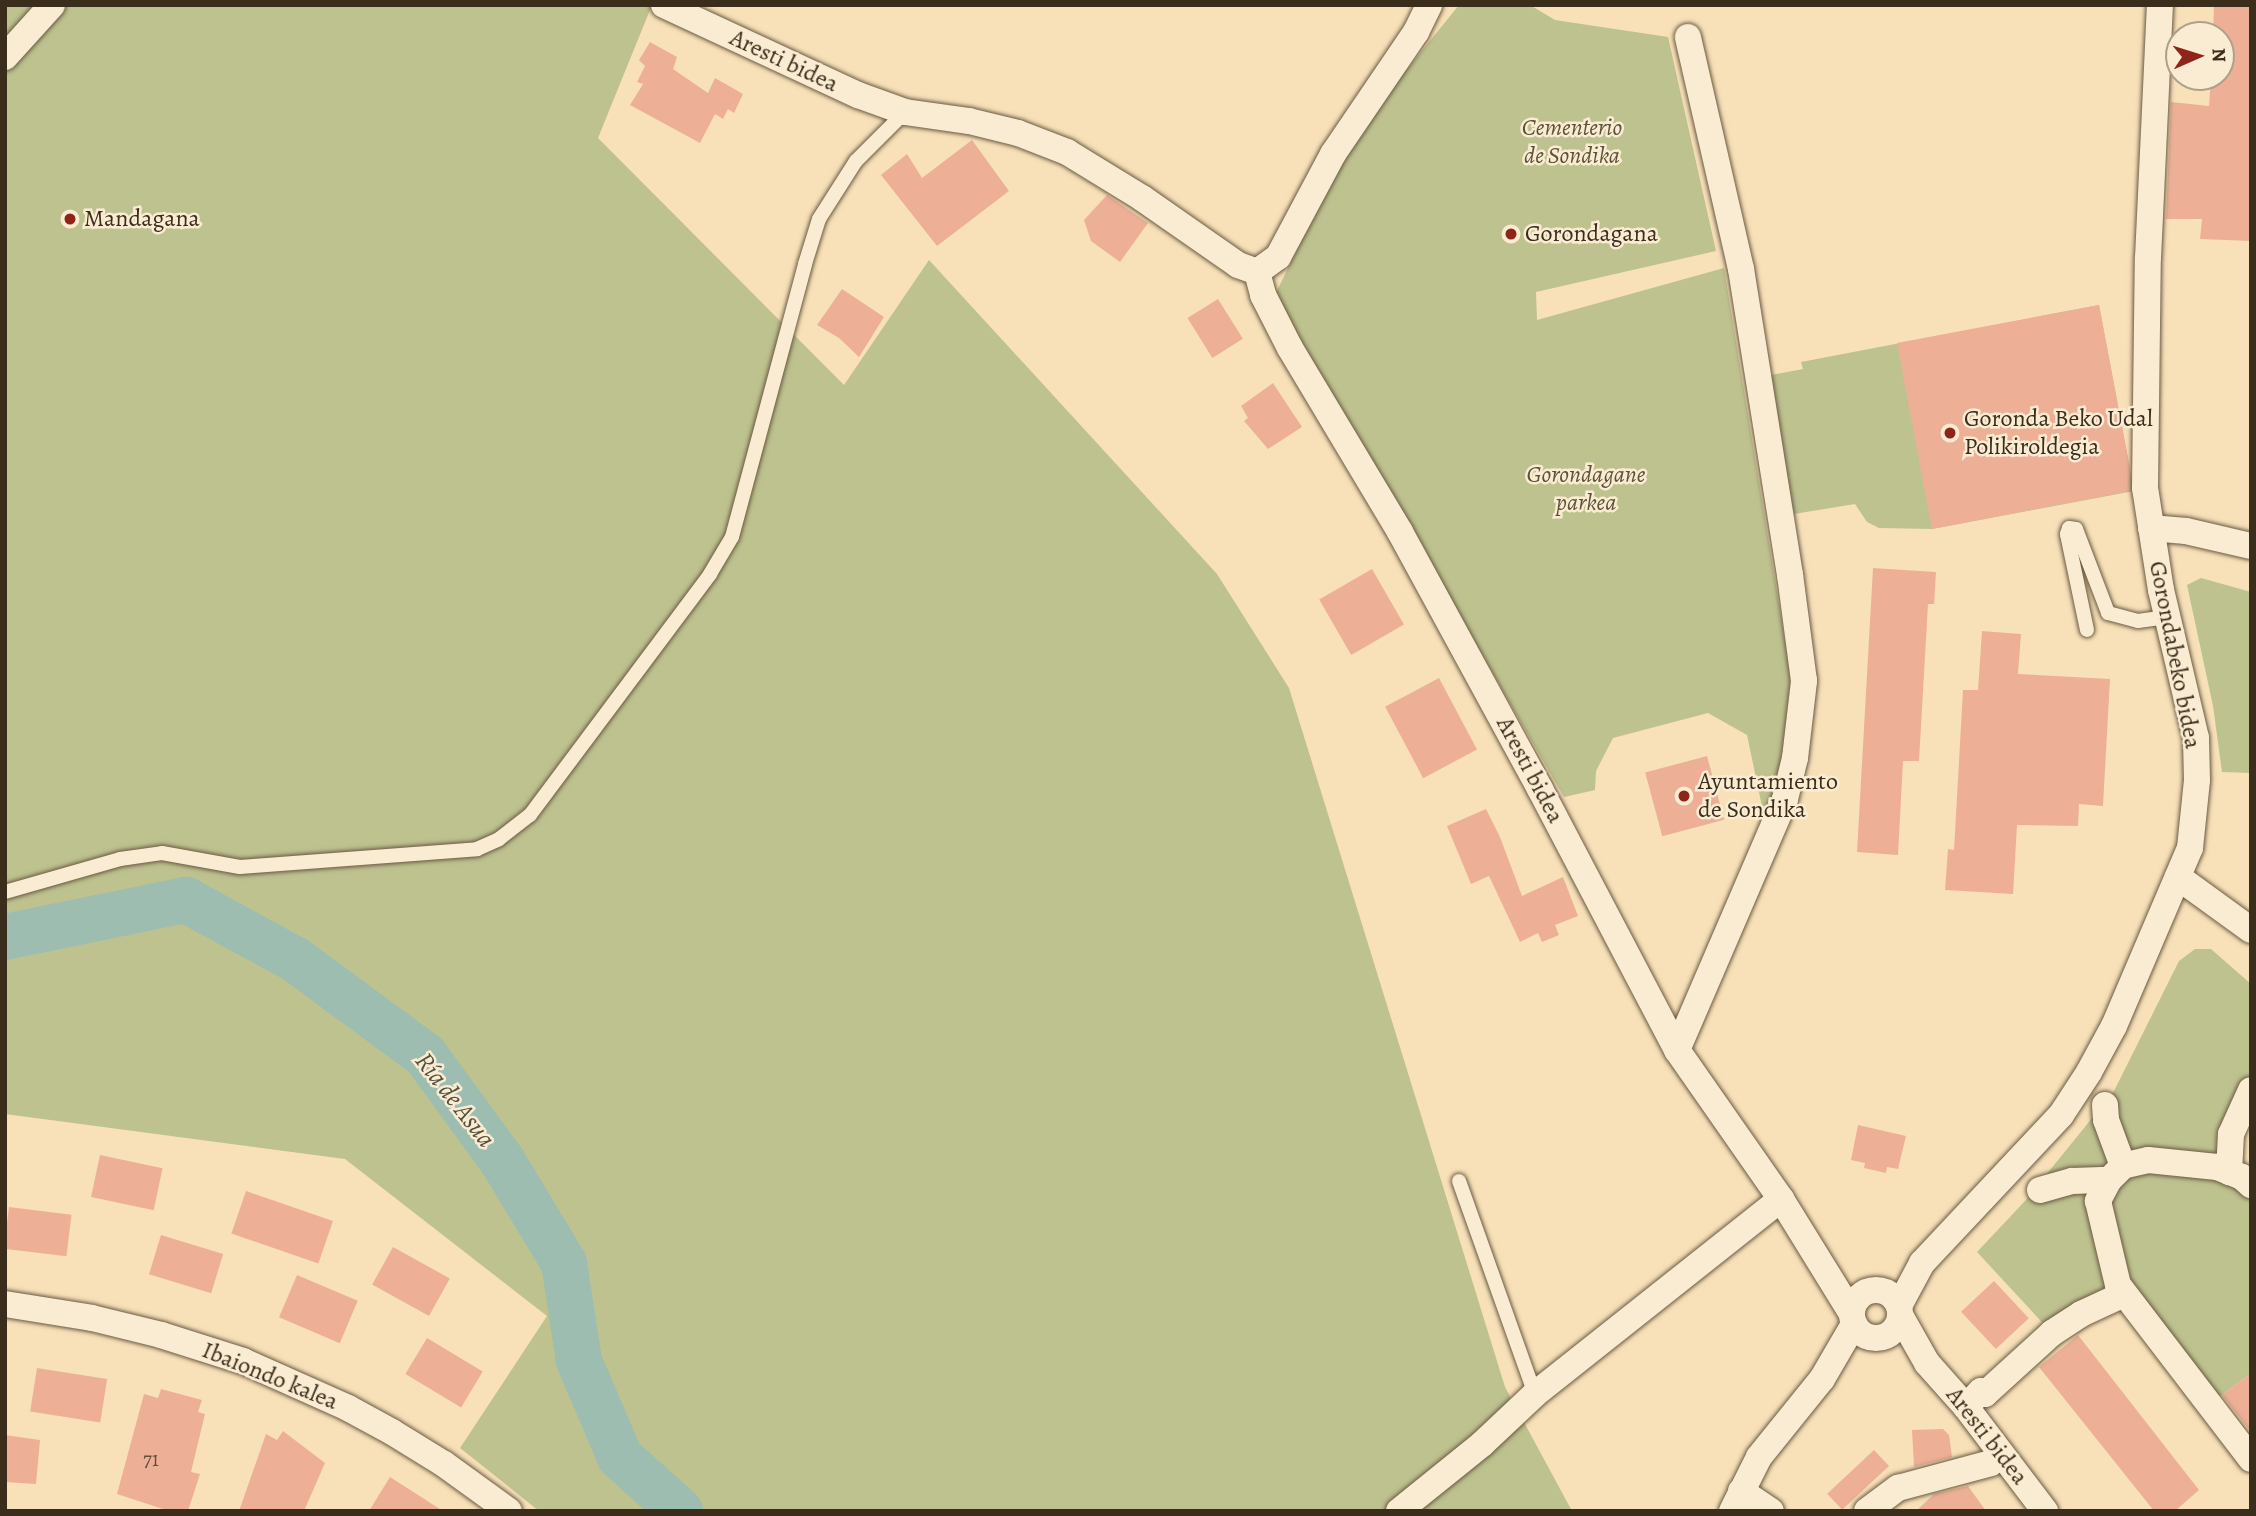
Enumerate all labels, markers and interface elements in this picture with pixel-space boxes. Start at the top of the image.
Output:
north arrow [2165,21,2235,91]
street label: Aresti bidea [725,23,843,99]
text: N [2206,47,2232,63]
park label: Cementerio de Sondika [1522,114,1622,170]
place label: Mandagana [84,205,200,233]
marker: Mandagana [62,211,78,227]
place label: Gorondagana [1525,220,1658,248]
marker: Gorondagana [1503,226,1519,242]
place label: Goronda Beko Udal Polikiroldegia [1964,405,2153,461]
marker: Goronda Beko Udal Polikiroldegia [1942,425,1958,441]
park label: Gorondagane parkea [1527,461,1645,517]
street label: Gorondabeko bidea [2143,559,2207,751]
street label: Aresti bidea [1490,712,1570,828]
place label: Ayuntamiento de Sondika [1698,768,1838,824]
marker: Ayuntamiento de Sondika [1676,788,1692,804]
water label: Ría de Asua [408,1046,502,1154]
street label: Ibaiondo kalea [198,1336,342,1416]
street label: Aresti bidea [1940,1381,2034,1491]
house number: 71 [143,1446,159,1472]

